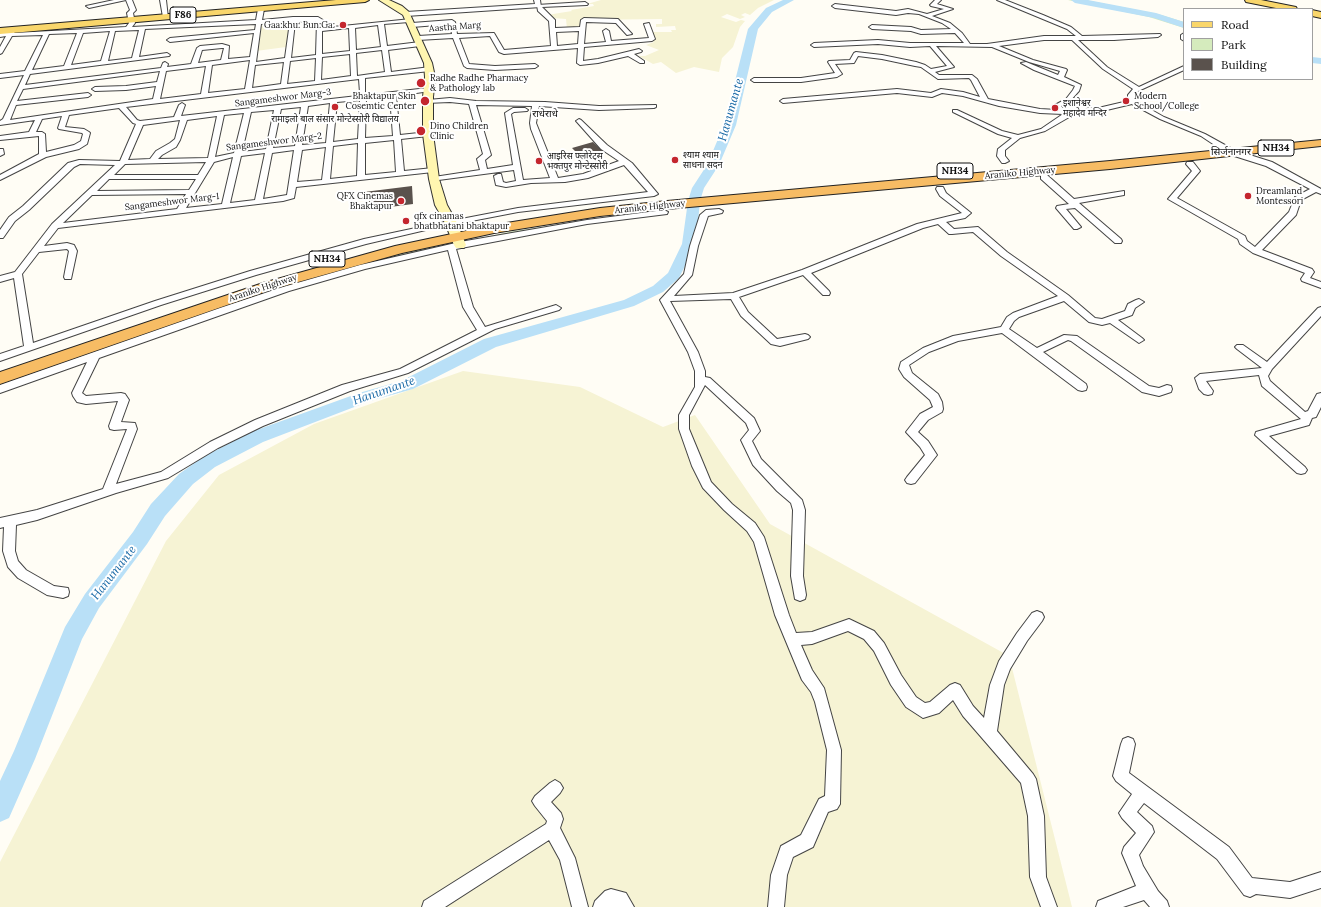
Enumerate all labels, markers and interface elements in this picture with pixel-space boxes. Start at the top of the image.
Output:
road number: F86 [170,7,196,23]
legend [1183,8,1313,80]
text: Road [1221,17,1249,32]
place label: Gaa:khu: Bun:Ga: [264,20,335,30]
marker: Gaa:khu: Bun:Ga: [338,20,348,30]
street label: Aastha Marg [429,20,481,34]
text: Park [1221,37,1246,52]
text: Building [1221,57,1267,72]
place label: Radhe Radhe Pharmacy & Pathology lab [430,73,528,94]
marker: Radhe Radhe Pharmacy & Pathology lab [415,77,427,89]
water label: Hanumante [715,77,747,143]
street label: Sangameshwor Marg-3 [234,87,332,109]
place label: Bhaktapur Skin Cosemtic Center [345,91,416,112]
place label: Modern School/College [1134,91,1199,112]
marker: Bhaktapur Skin Cosemtic Center [419,95,431,107]
marker: Modern School/College [1121,96,1131,106]
place label: इशानेश्वर महादेव मन्दिर [1063,98,1107,119]
marker: रामाइलो बाल संसार मोन्टेस्सोरी विद्यालय [330,102,340,112]
marker: इशानेश्वर महादेव मन्दिर [1050,103,1060,113]
district label: राधेराधे [532,108,558,120]
place label: रामाइलो बाल संसार मोन्टेस्सोरी विद्यालय [271,114,399,124]
place label: Dino Children Clinic [430,121,489,142]
marker: Dino Children Clinic [415,125,427,137]
street label: Sangameshwor Marg-2 [225,131,323,153]
road number: NH34 [1258,140,1294,156]
district label: सिर्जनानगर [1211,146,1251,158]
place label: श्याम श्याम साधना सदन [683,150,723,171]
place label: आइरिस फ्लोरेट्स भक्तपुर मोन्टेस्सोरी [547,151,608,172]
marker: श्याम श्याम साधना सदन [670,155,680,165]
marker: आइरिस फ्लोरेट्स भक्तपुर मोन्टेस्सोरी [534,156,544,166]
road number: NH34 [937,163,973,179]
street label: Araniko Highway [984,165,1056,181]
place label: Dreamland Montessori [1256,186,1303,207]
street label: Sangameshwor Marg-1 [124,191,220,213]
place label: QFX Cinemas Bhaktapur [337,191,393,212]
marker: Dreamland Montessori [1243,191,1253,201]
marker: QFX Cinemas Bhaktapur [396,196,406,206]
street label: Araniko Highway [614,198,686,216]
place label: qfx cinamas bhatbhatani bhaktapur [414,211,509,232]
marker: qfx cinamas bhatbhatani bhaktapur [401,216,411,226]
road number: NH34 [309,251,345,267]
street label: Araniko Highway [228,272,298,304]
water label: Hanumante [351,374,417,408]
water label: Hanumante [88,543,140,603]

